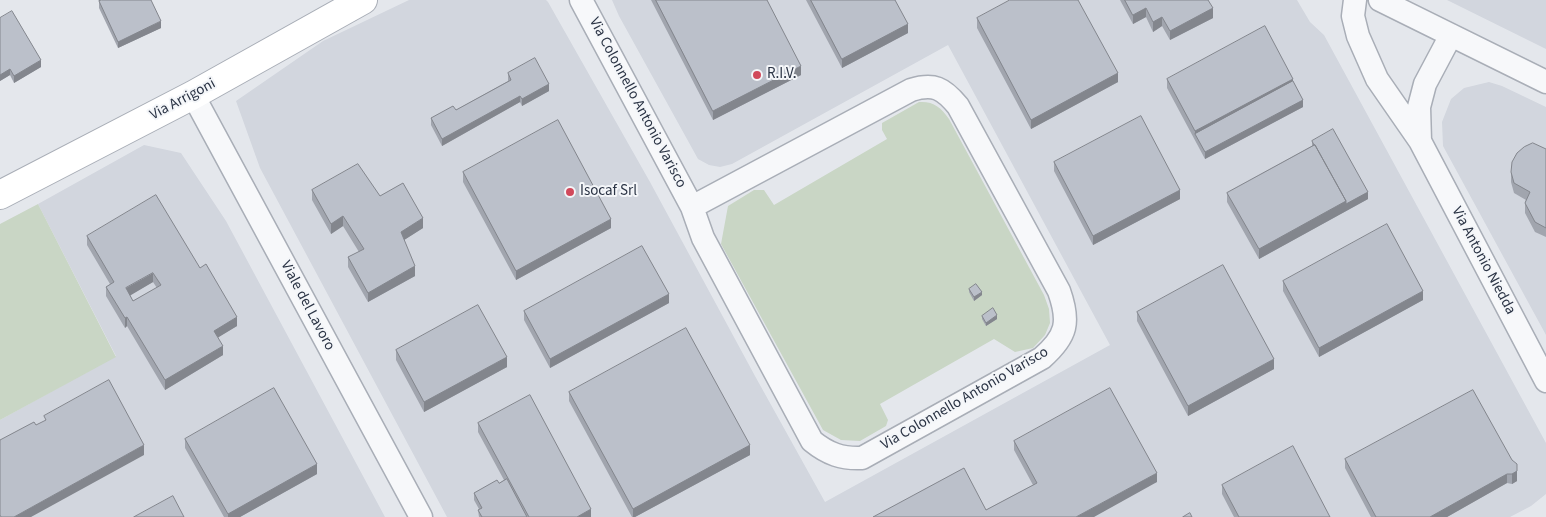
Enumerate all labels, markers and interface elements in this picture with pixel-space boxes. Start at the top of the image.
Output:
street label: Via Colonnello Antonio Varisco [584,15,690,191]
place label: R.I.V. [767,66,796,84]
marker: R.I.V. [751,69,763,81]
street label: Via Arrigoni [147,75,219,125]
place label: Isocaf Srl [580,183,637,201]
marker: Isocaf Srl [564,186,576,198]
street label: Via Antonio Niedda [1447,204,1519,318]
street label: Viale del Lavoro [276,258,338,354]
street label: Via Colonnello Antonio Varisco [878,344,1052,454]

